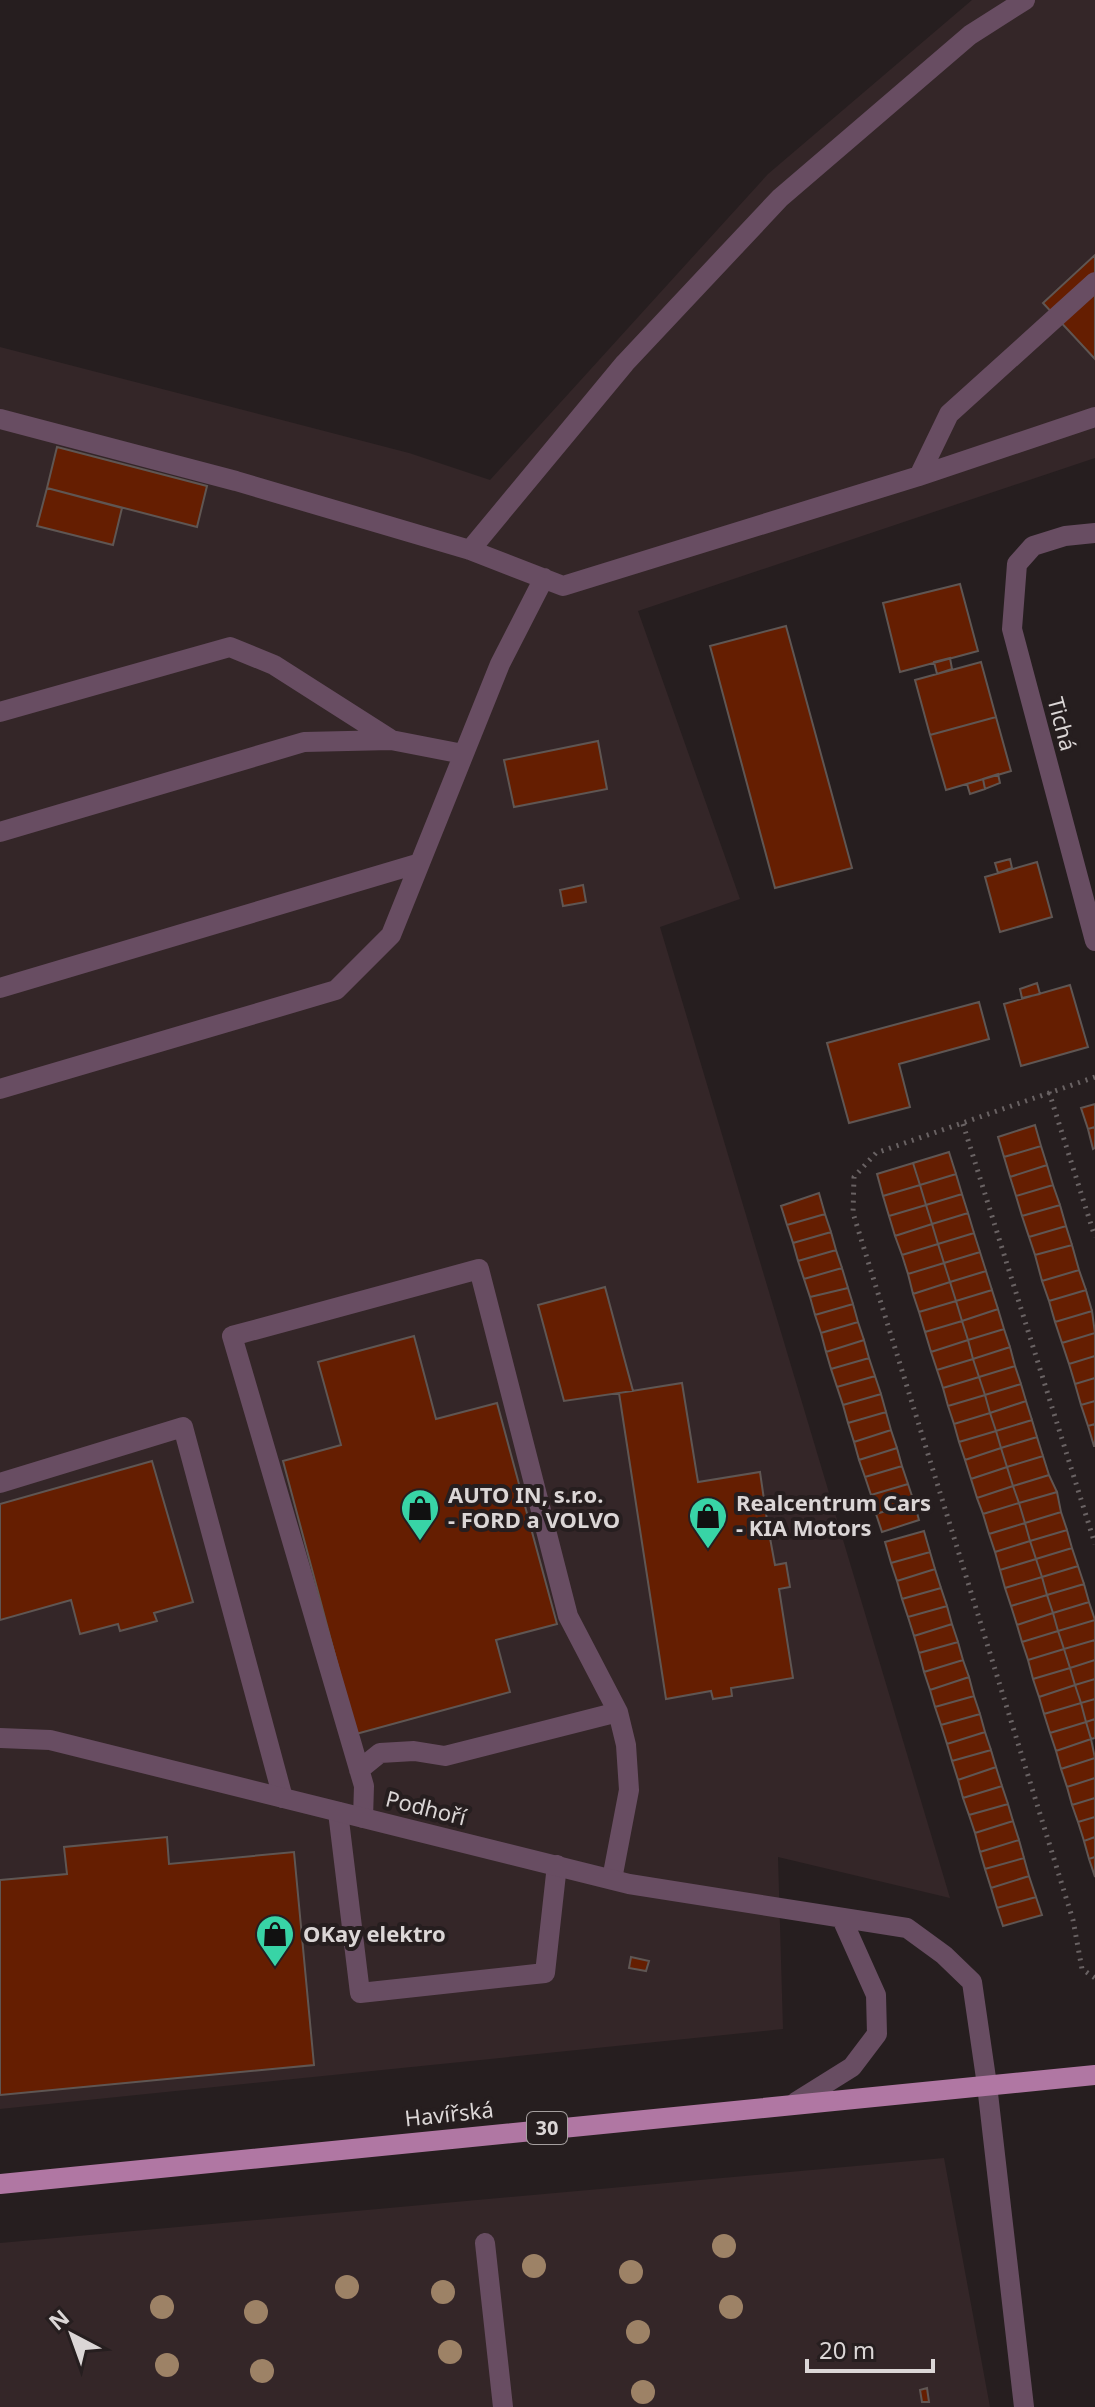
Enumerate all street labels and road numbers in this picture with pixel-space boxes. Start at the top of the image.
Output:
street label: Tichá [1041,694,1084,754]
street label: Podhoří [383,1783,471,1832]
street label: Havířská [403,2093,495,2133]
road number: 30 [527,2112,567,2144]

